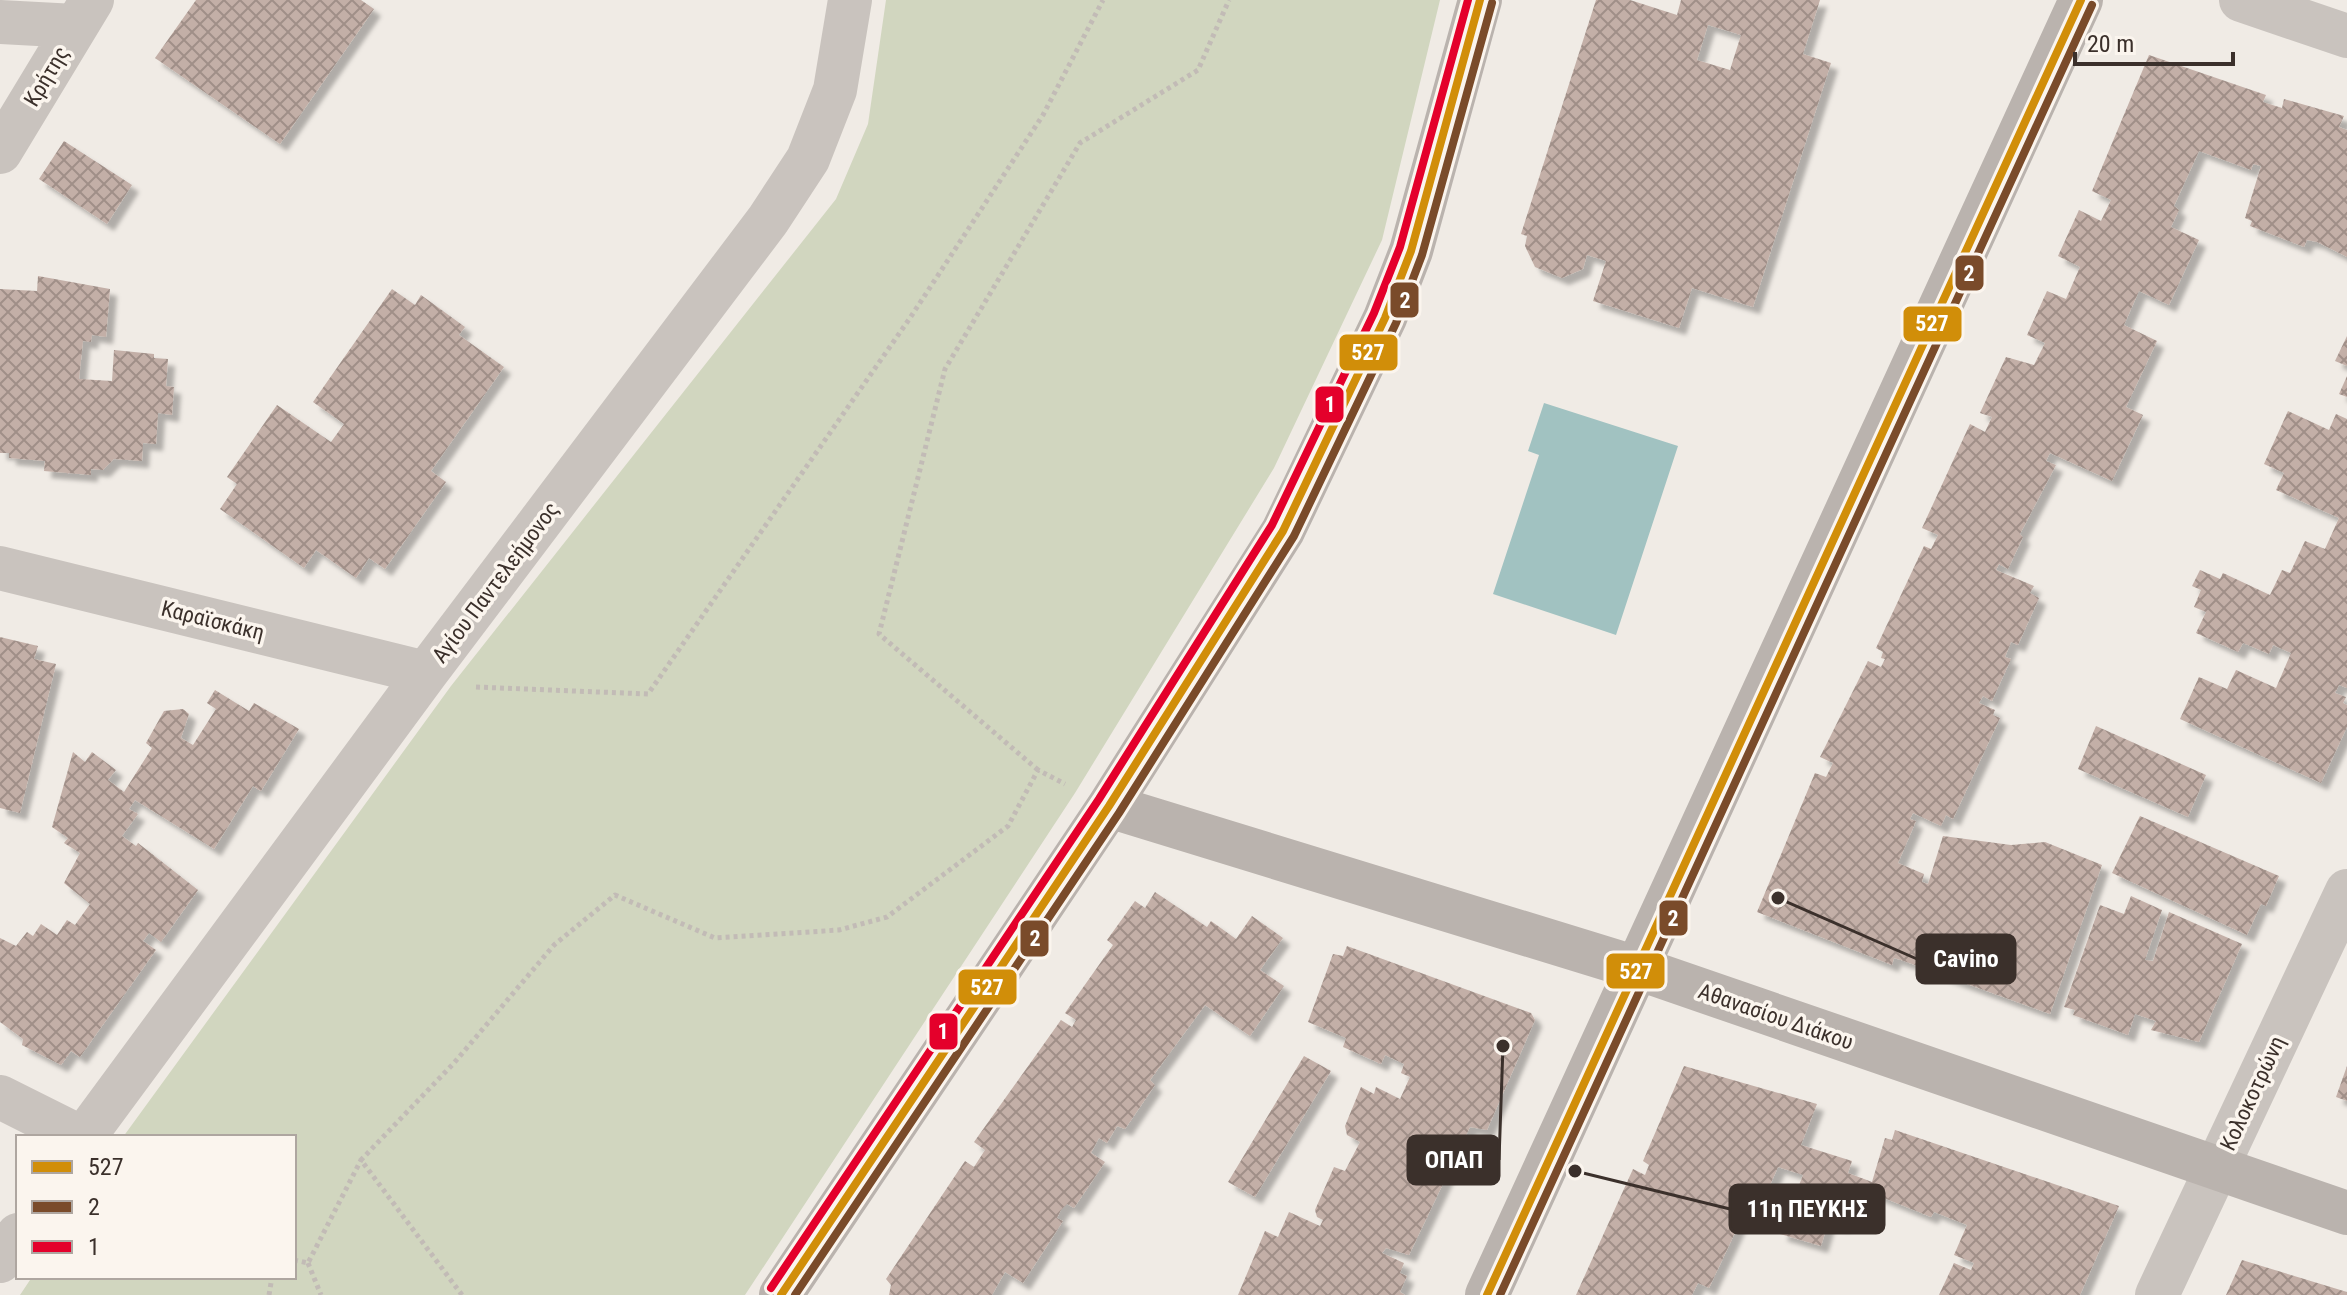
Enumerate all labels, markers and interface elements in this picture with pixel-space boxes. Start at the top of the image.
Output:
scale bar [2075,16,2233,66]
text: 20 m [2087,30,2134,58]
street label: Κρήτης [19,42,74,111]
line badge: 2 [1954,254,1985,292]
text: 2 [1963,261,1975,286]
line badge: 2 [1389,281,1420,319]
text: 2 [1399,288,1411,313]
line badge: 527 [1902,305,1963,343]
text: 527 [1915,311,1949,336]
line badge: 527 [1338,333,1399,372]
text: 527 [1351,340,1385,365]
line badge: 1 [1314,385,1345,424]
text: 1 [1324,392,1336,417]
street label: Αγίου Παντελεήμονος [427,497,564,667]
street label: Καραϊσκάκη [159,596,267,645]
line badge: 2 [1658,899,1689,937]
text: 2 [1667,906,1679,931]
line badge: 2 [1019,919,1050,958]
text: 2 [1029,926,1041,951]
callout: Cavino [1917,935,2015,983]
text: Cavino [1933,945,1999,973]
line badge: 527 [1605,952,1666,990]
text: 527 [1619,959,1653,984]
line badge: 527 [957,968,1018,1006]
text: 527 [970,975,1004,1000]
street label: Αθανασίου Διάκου [1695,978,1857,1055]
line badge: 1 [928,1012,959,1051]
text: 1 [937,1019,949,1044]
street label: Κολοκοτρώνη [2215,1032,2290,1154]
legend [16,1135,296,1279]
callout: ΟΠΑΠ [1408,1136,1499,1184]
text: ΟΠΑΠ [1425,1146,1483,1174]
text: 527 [88,1153,124,1181]
callout: 11η ΠΕΥΚΗΣ [1730,1185,1884,1233]
text: 2 [88,1193,100,1221]
text: 11η ΠΕΥΚΗΣ [1746,1195,1868,1223]
text: 1 [88,1233,100,1261]

